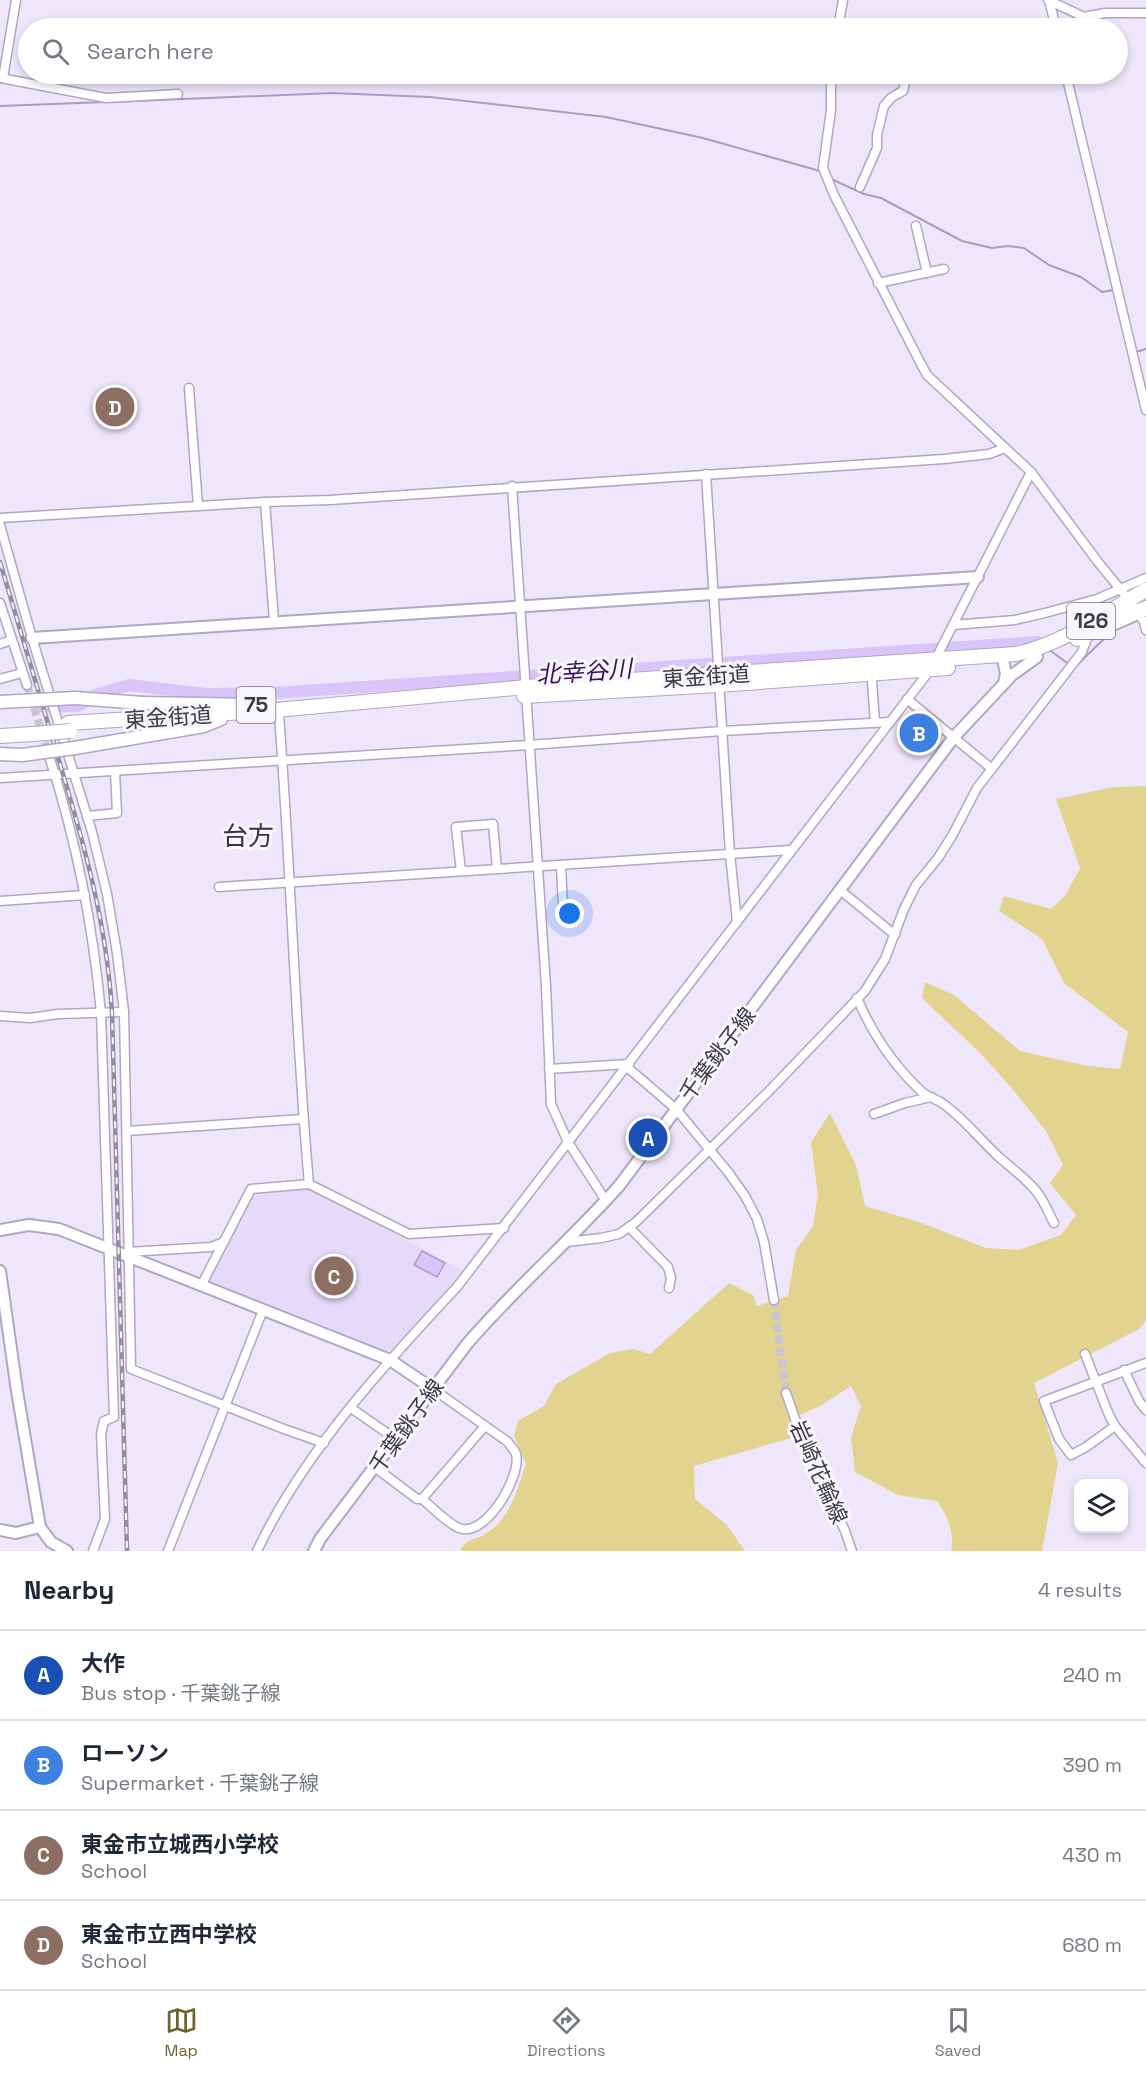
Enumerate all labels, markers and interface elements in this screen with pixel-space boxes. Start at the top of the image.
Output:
search box [18,18,1128,84]
icon: search [39,35,72,68]
text: Search here [87,37,214,65]
pin: D [96,384,134,430]
road number: 126 [1067,603,1115,639]
water label: 北幸谷川 [535,652,636,690]
street label: 東金街道 [661,659,751,693]
road number: 75 [236,687,276,723]
street label: 東金街道 [123,700,213,734]
pin: B [900,710,938,756]
district label: 台方 [222,819,274,853]
your location [555,899,584,928]
street label: 千葉銚子線 [673,1002,761,1106]
pin: A [628,1116,668,1160]
pin: C [314,1254,354,1298]
street label: 千葉銚子線 [362,1373,450,1479]
street label: 岩崎花輪線 [784,1416,854,1528]
map controls [1074,1479,1128,1533]
button: layers [1074,1479,1128,1533]
text: Nearby [24,1573,114,1607]
text: 4 results [1038,1577,1122,1603]
text: 大作 [81,1649,125,1677]
text: A [37,1662,50,1688]
text: 240 m [1063,1662,1122,1688]
text: Bus stop · 千葉銚子線 [81,1680,281,1706]
text: ローソン [81,1739,169,1767]
text: B [37,1752,50,1778]
text: 390 m [1063,1752,1122,1778]
text: Supermarket · 千葉銚子線 [81,1770,319,1796]
text: 東金市立城西小学校 [81,1830,279,1858]
text: C [37,1842,50,1868]
text: 430 m [1062,1842,1122,1868]
text: School [81,1858,147,1884]
text: 東金市立西中学校 [81,1920,257,1948]
text: D [37,1932,50,1958]
text: 680 m [1062,1932,1122,1958]
text: School [81,1948,147,1974]
tab: Map [165,2004,198,2061]
tab: Directions [527,2004,606,2061]
tab: Saved [935,2004,981,2061]

